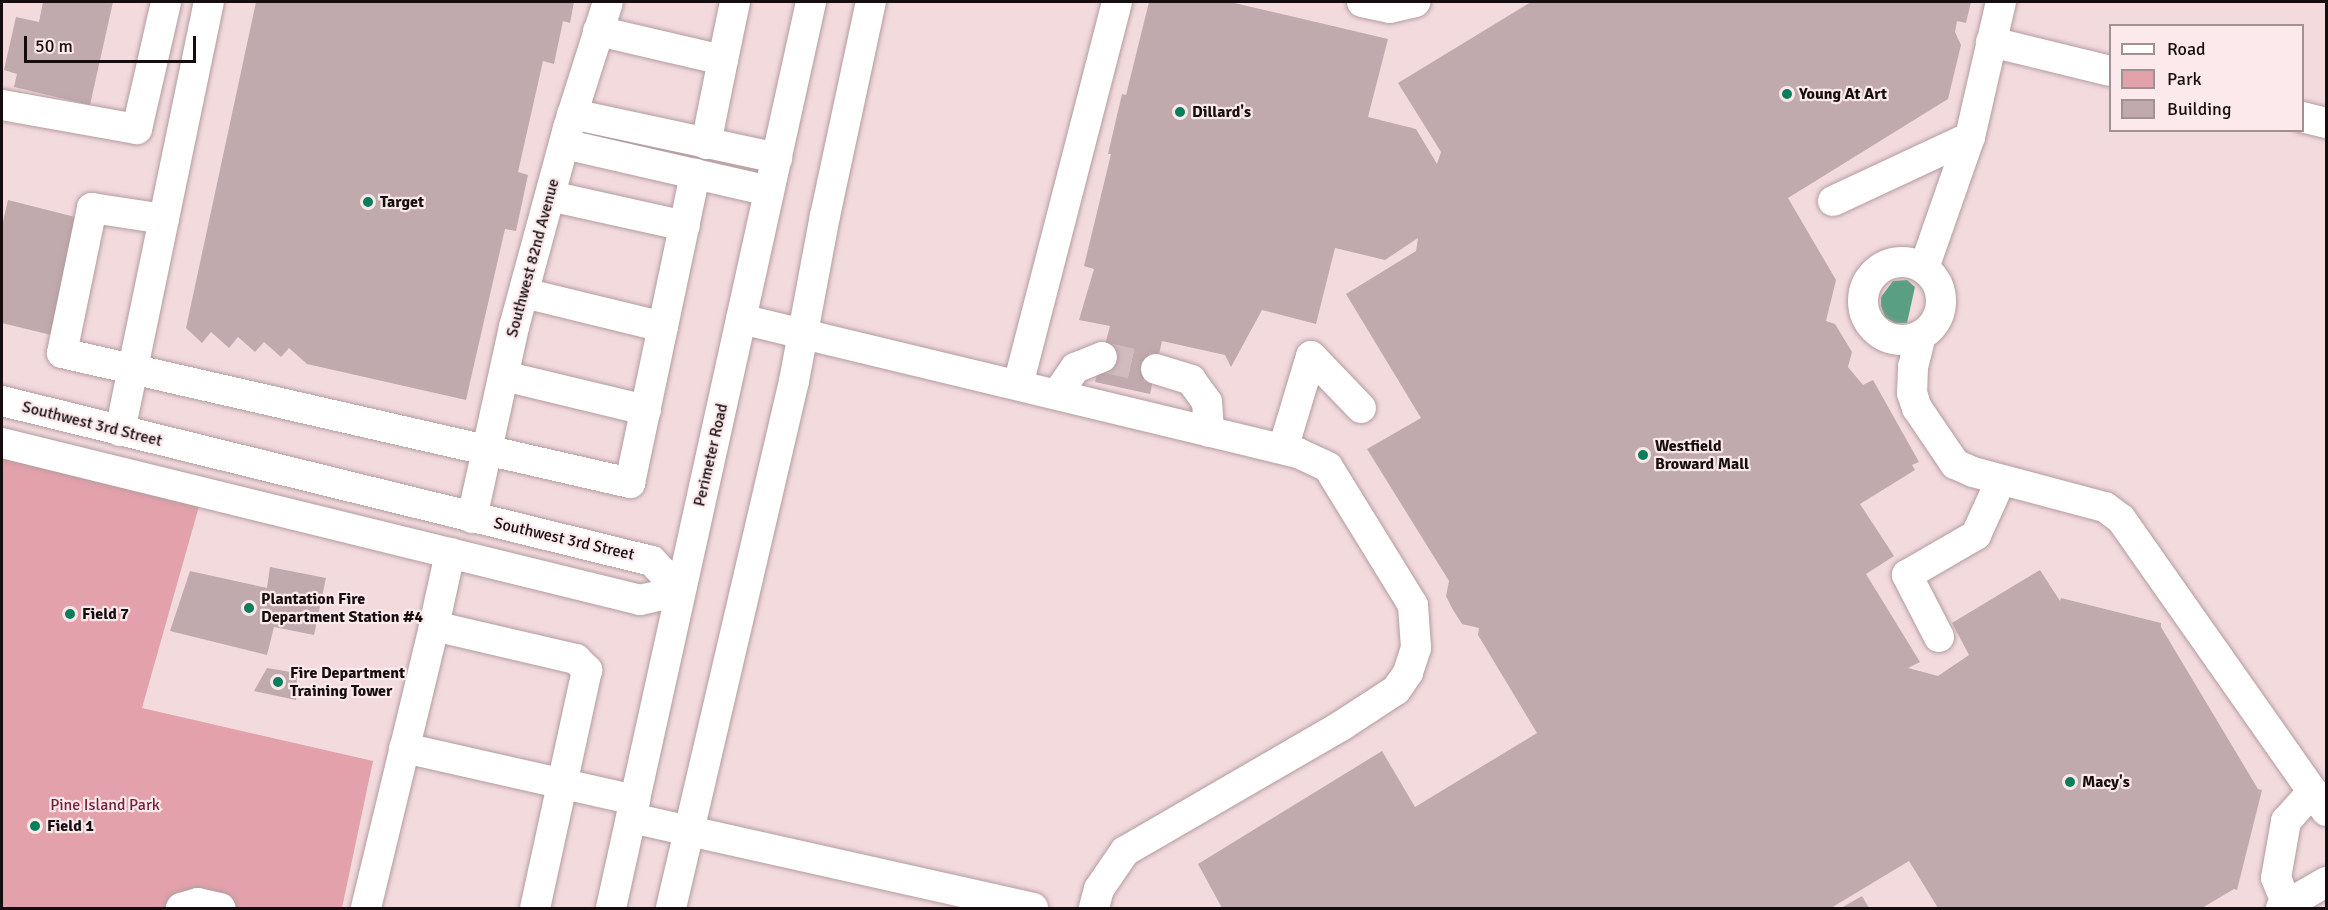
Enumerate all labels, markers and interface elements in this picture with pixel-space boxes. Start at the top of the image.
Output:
scale bar [27,24,200,62]
legend [2109,24,2304,132]
text: 50 m [35,35,73,57]
text: Road [2167,38,2206,60]
text: Park [2167,68,2202,90]
place label: Young At Art [1799,84,1887,104]
marker: Young At Art [1780,87,1794,101]
text: Building [2167,98,2231,120]
place label: Dillard's [1192,102,1251,122]
marker: Dillard's [1173,105,1187,119]
street label: Southwest 82nd Avenue [503,177,563,339]
place label: Target [380,192,424,212]
marker: Target [361,195,375,209]
street label: Southwest 3rd Street [20,397,164,451]
street label: Perimeter Road [690,402,732,508]
place label: Westfield Broward Mall [1655,436,1749,474]
marker: Westfield Broward Mall [1636,448,1650,462]
street label: Southwest 3rd Street [492,513,636,565]
place label: Plantation Fire Department Station #4 [261,589,423,627]
marker: Plantation Fire Department Station #4 [242,601,256,615]
place label: Field 7 [82,604,129,624]
marker: Field 7 [63,607,77,621]
place label: Fire Department Training Tower [290,663,405,701]
marker: Fire Department Training Tower [271,675,285,689]
place label: Macy's [2082,772,2130,792]
marker: Macy's [2063,775,2077,789]
park label: Pine Island Park [50,795,160,815]
place label: Field 1 [47,816,94,836]
marker: Field 1 [28,819,42,833]

